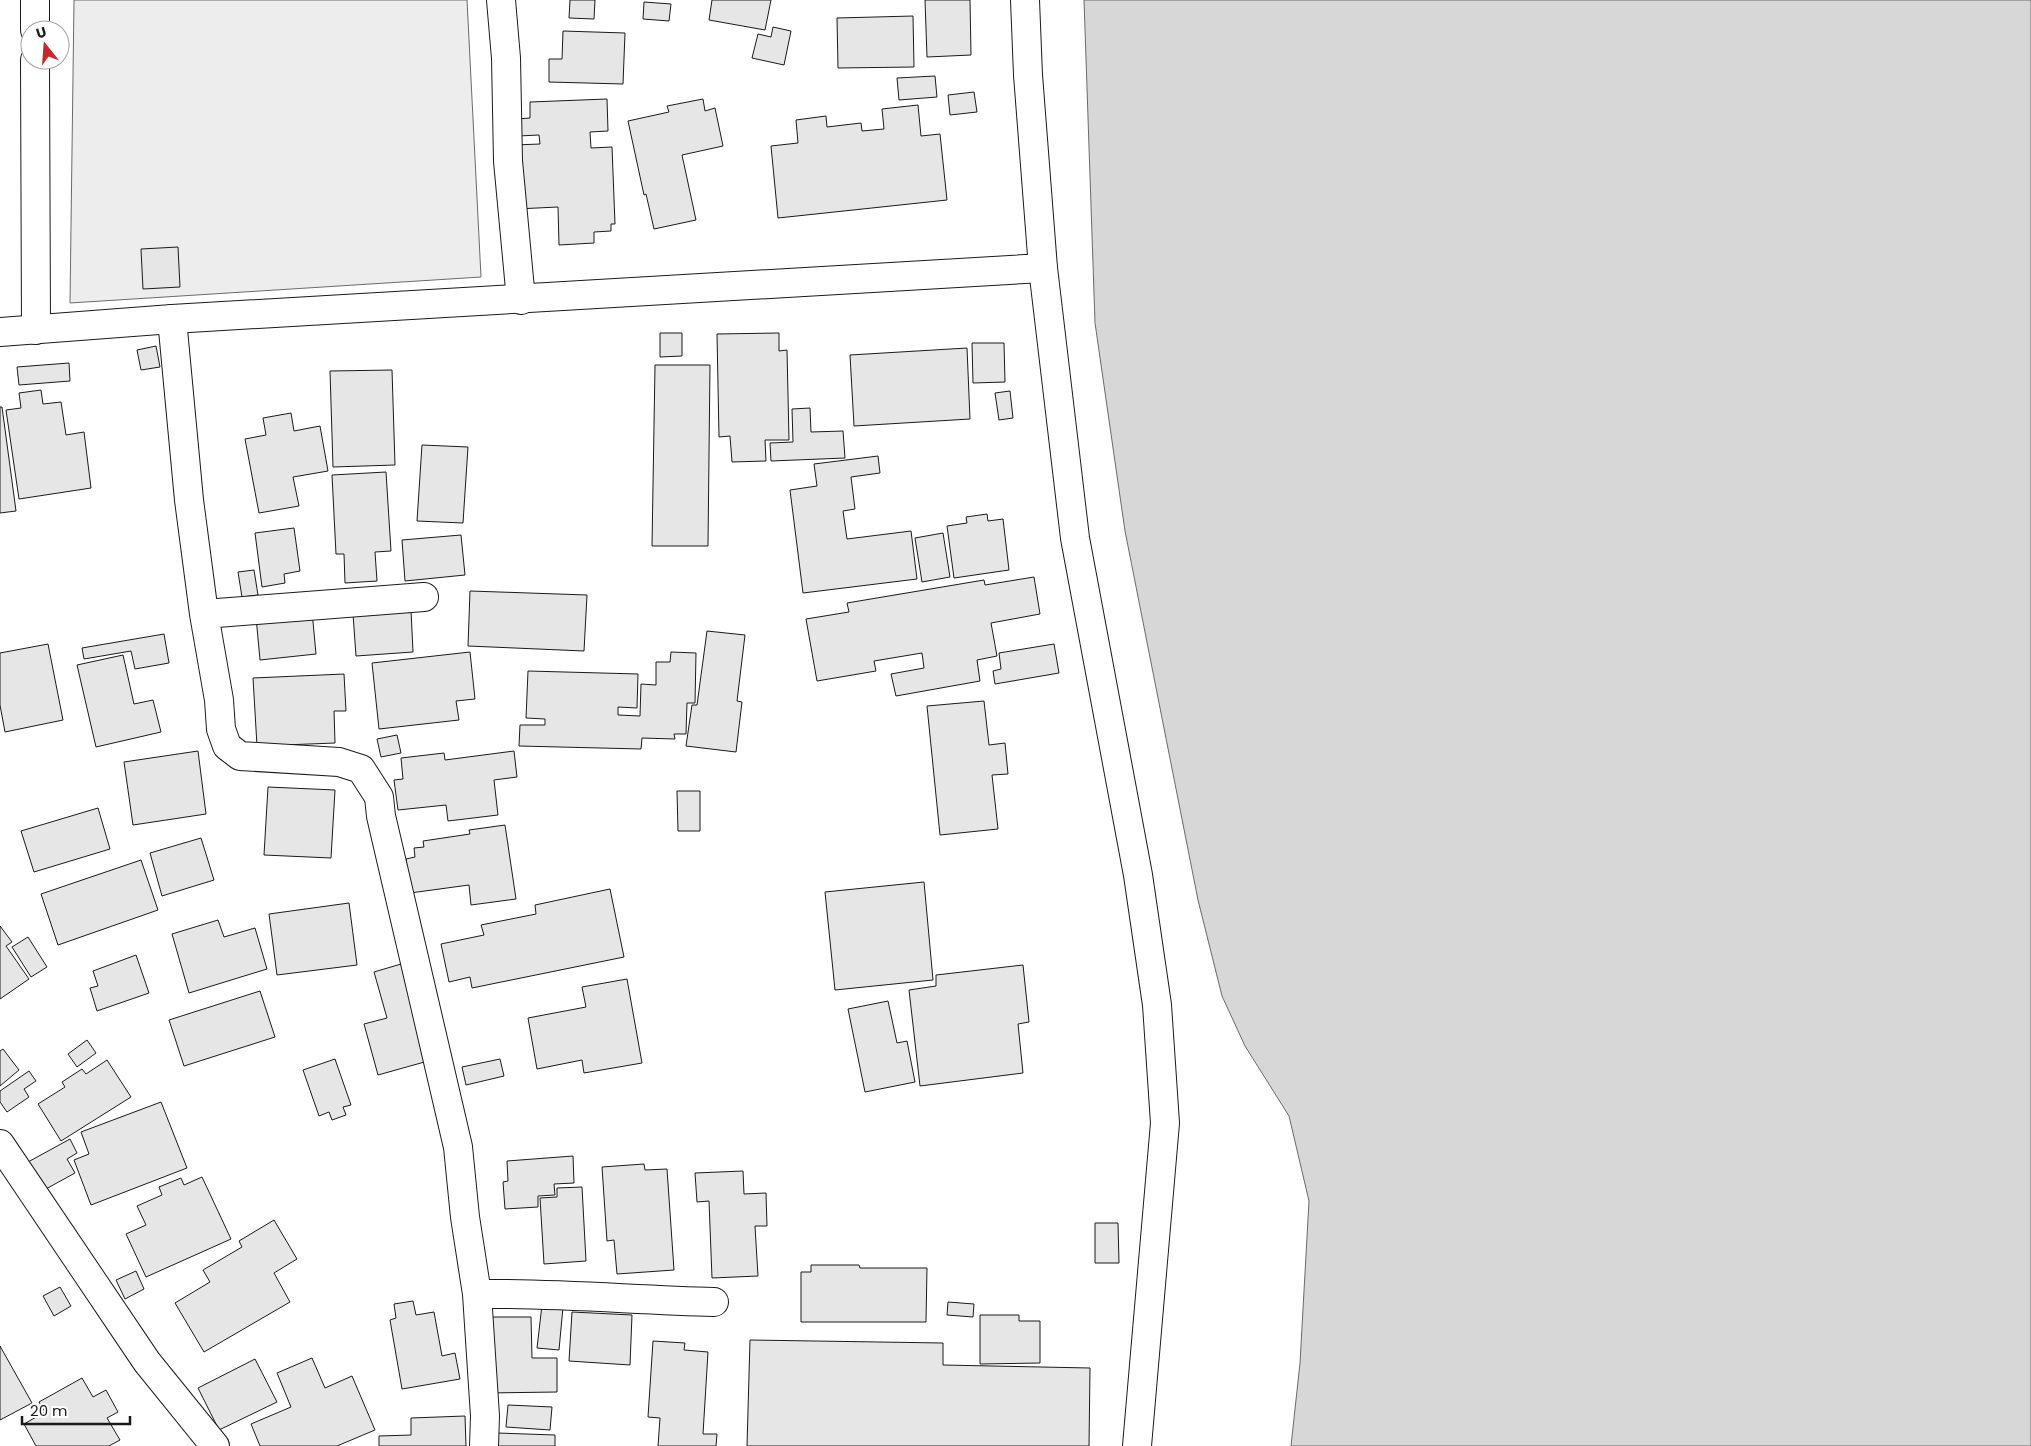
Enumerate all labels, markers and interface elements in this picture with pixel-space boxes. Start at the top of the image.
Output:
north arrow [20,20,70,70]
text: U [34,22,49,44]
scale bar [22,1394,130,1426]
text: 20 m [30,1400,68,1421]

